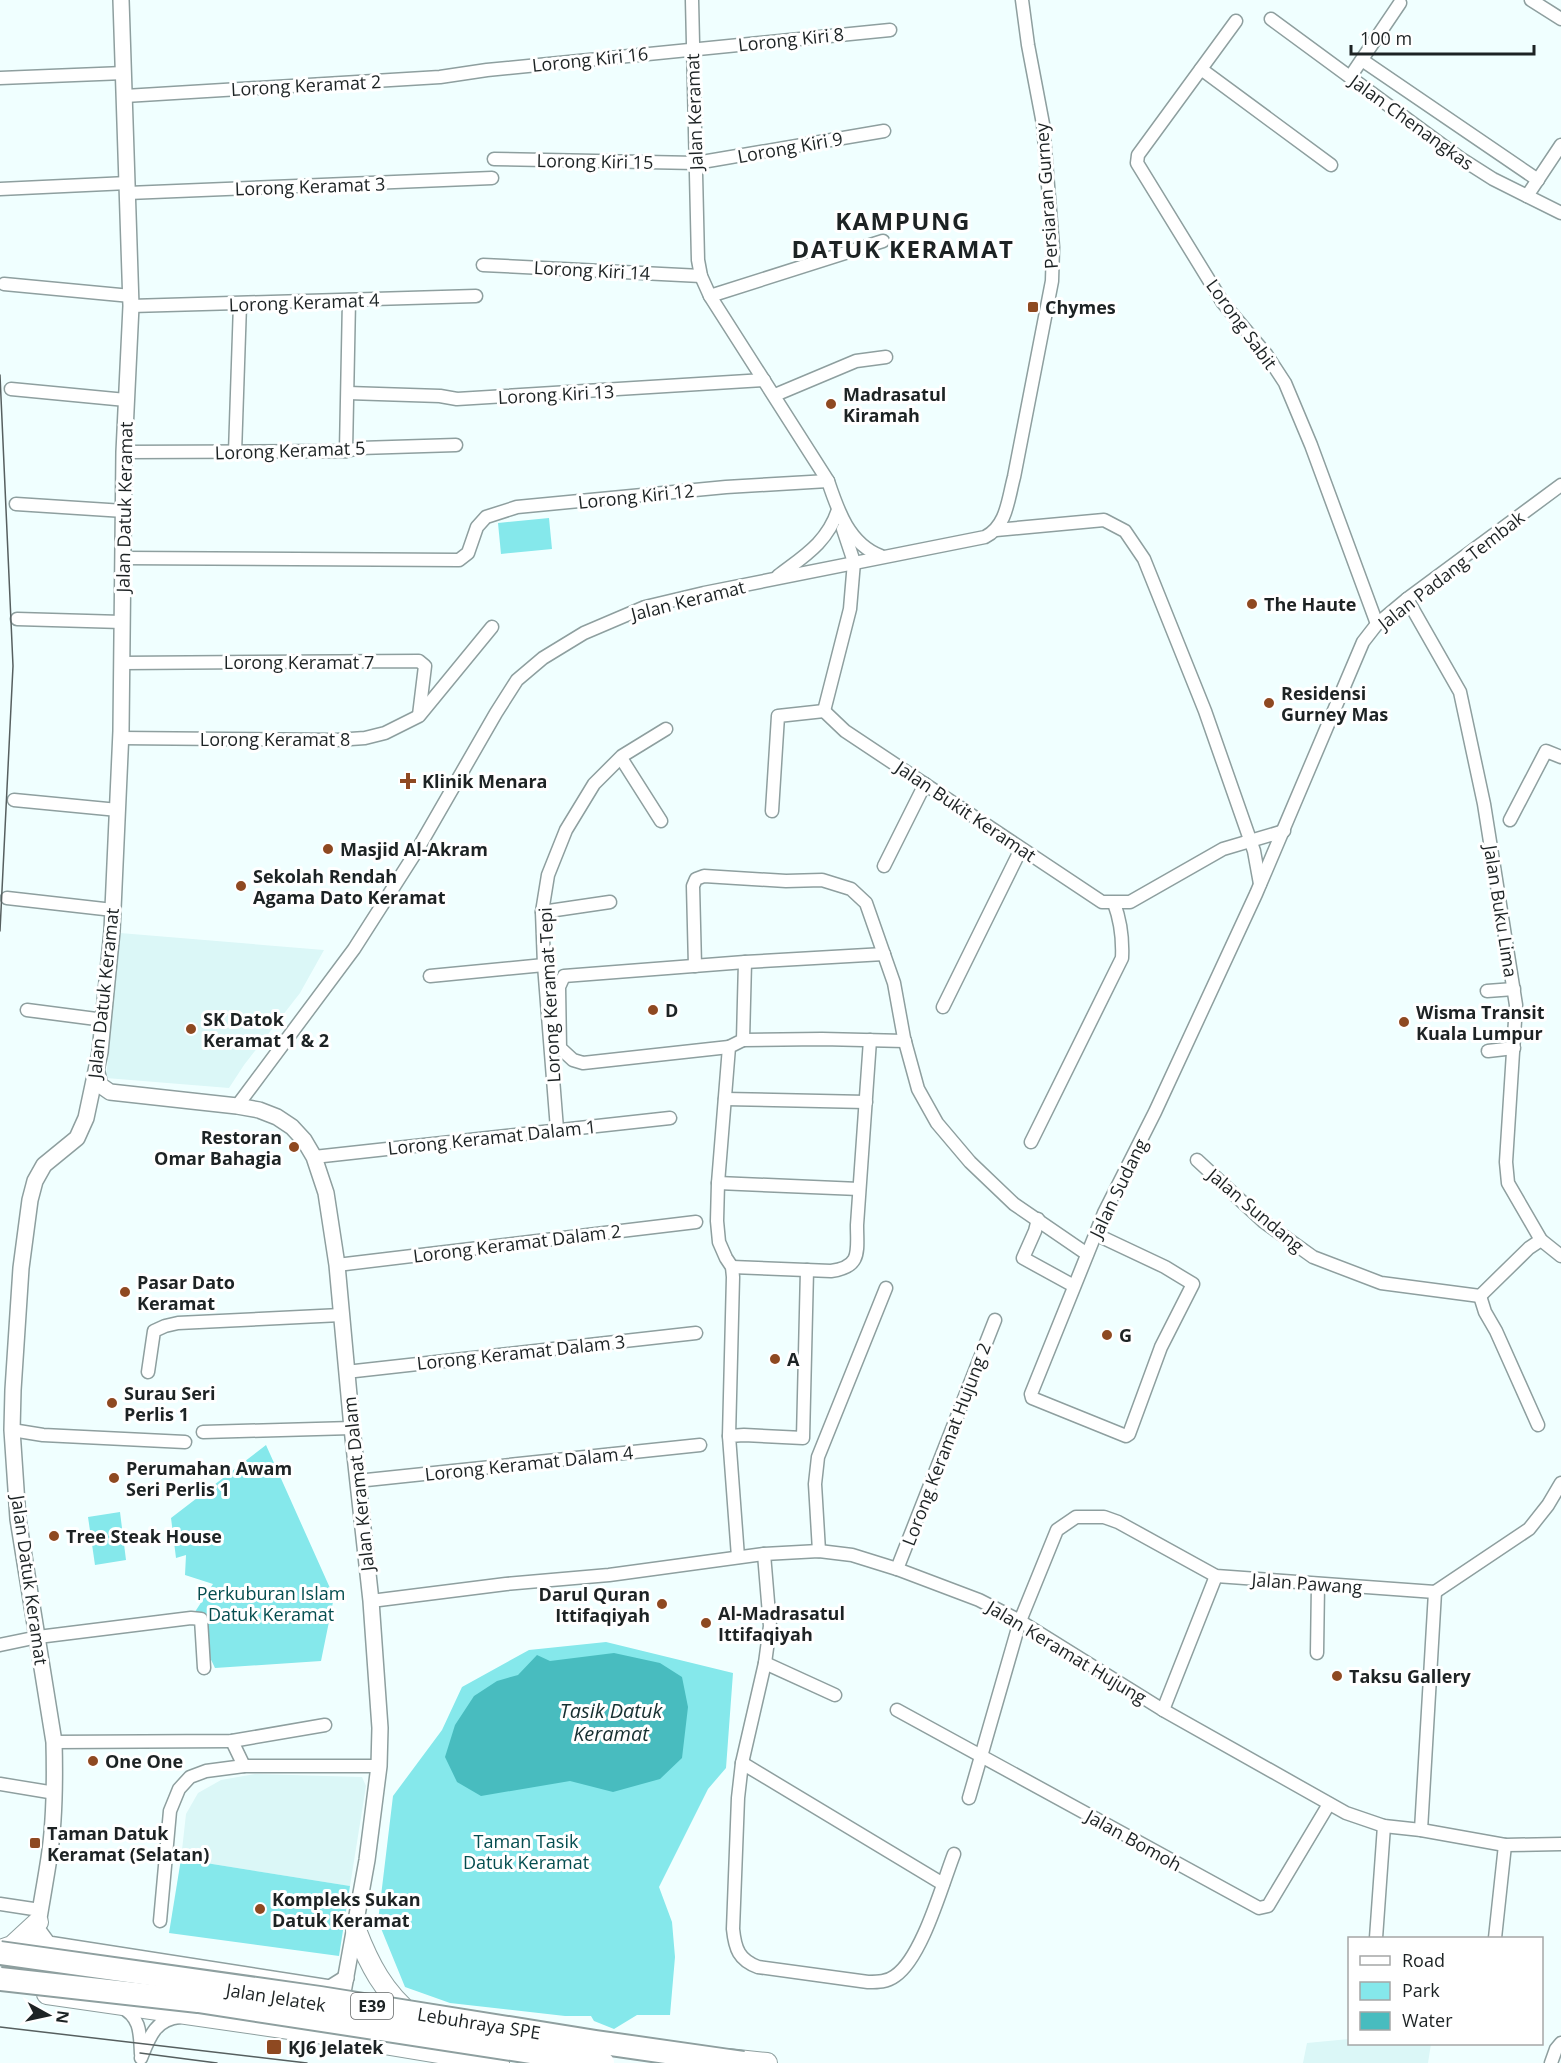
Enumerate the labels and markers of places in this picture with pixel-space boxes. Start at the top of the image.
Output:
place label: Chymes [1045,295,1116,319]
marker: Chymes [1026,300,1040,314]
place label: Madrasatul Kiramah [843,382,946,427]
marker: Madrasatul Kiramah [824,397,838,411]
place label: The Haute [1264,592,1357,616]
marker: The Haute [1245,597,1259,611]
place label: Residensi Gurney Mas [1281,681,1388,726]
marker: Residensi Gurney Mas [1262,696,1276,710]
place label: Klinik Menara [422,769,547,793]
marker: Klinik Menara [399,772,417,790]
place label: Masjid Al-Akram [340,837,488,861]
marker: Masjid Al-Akram [321,842,335,856]
place label: Sekolah Rendah Agama Dato Keramat [253,864,446,909]
marker: Sekolah Rendah Agama Dato Keramat [234,879,248,893]
place label: D [665,998,678,1022]
place label: Wisma Transit Kuala Lumpur [1416,1000,1545,1045]
marker: D [646,1003,660,1017]
place label: SK Datok Keramat 1 & 2 [203,1007,329,1052]
marker: Wisma Transit Kuala Lumpur [1397,1015,1411,1029]
marker: SK Datok Keramat 1 & 2 [184,1022,198,1036]
place label: Restoran Omar Bahagia [154,1125,282,1170]
marker: Restoran Omar Bahagia [287,1140,301,1154]
place label: Pasar Dato Keramat [137,1270,235,1315]
marker: Pasar Dato Keramat [118,1285,132,1299]
place label: G [1119,1323,1132,1347]
marker: G [1100,1328,1114,1342]
place label: A [787,1347,800,1371]
marker: A [768,1352,782,1366]
place label: Surau Seri Perlis 1 [124,1381,216,1426]
marker: Surau Seri Perlis 1 [105,1396,119,1410]
place label: Perumahan Awam Seri Perlis 1 [126,1456,292,1501]
marker: Perumahan Awam Seri Perlis 1 [107,1471,121,1485]
place label: Tree Steak House [66,1524,222,1548]
marker: Tree Steak House [47,1529,61,1543]
place label: Darul Quran Ittifaqiyah [539,1582,650,1627]
marker: Darul Quran Ittifaqiyah [655,1597,669,1611]
place label: Al-Madrasatul Ittifaqiyah [718,1601,845,1646]
marker: Al-Madrasatul Ittifaqiyah [699,1616,713,1630]
place label: Taksu Gallery [1349,1664,1472,1688]
marker: Taksu Gallery [1330,1669,1344,1683]
place label: One One [105,1749,183,1773]
marker: One One [86,1754,100,1768]
place label: Taman Datuk Keramat (Selatan) [47,1821,209,1866]
marker: Taman Datuk Keramat (Selatan) [28,1836,42,1850]
place label: Kompleks Sukan Datuk Keramat [272,1887,421,1932]
marker: Kompleks Sukan Datuk Keramat [253,1902,267,1916]
place label: KJ6 Jelatek [288,2035,384,2059]
marker: KJ6 Jelatek [265,2038,283,2056]

